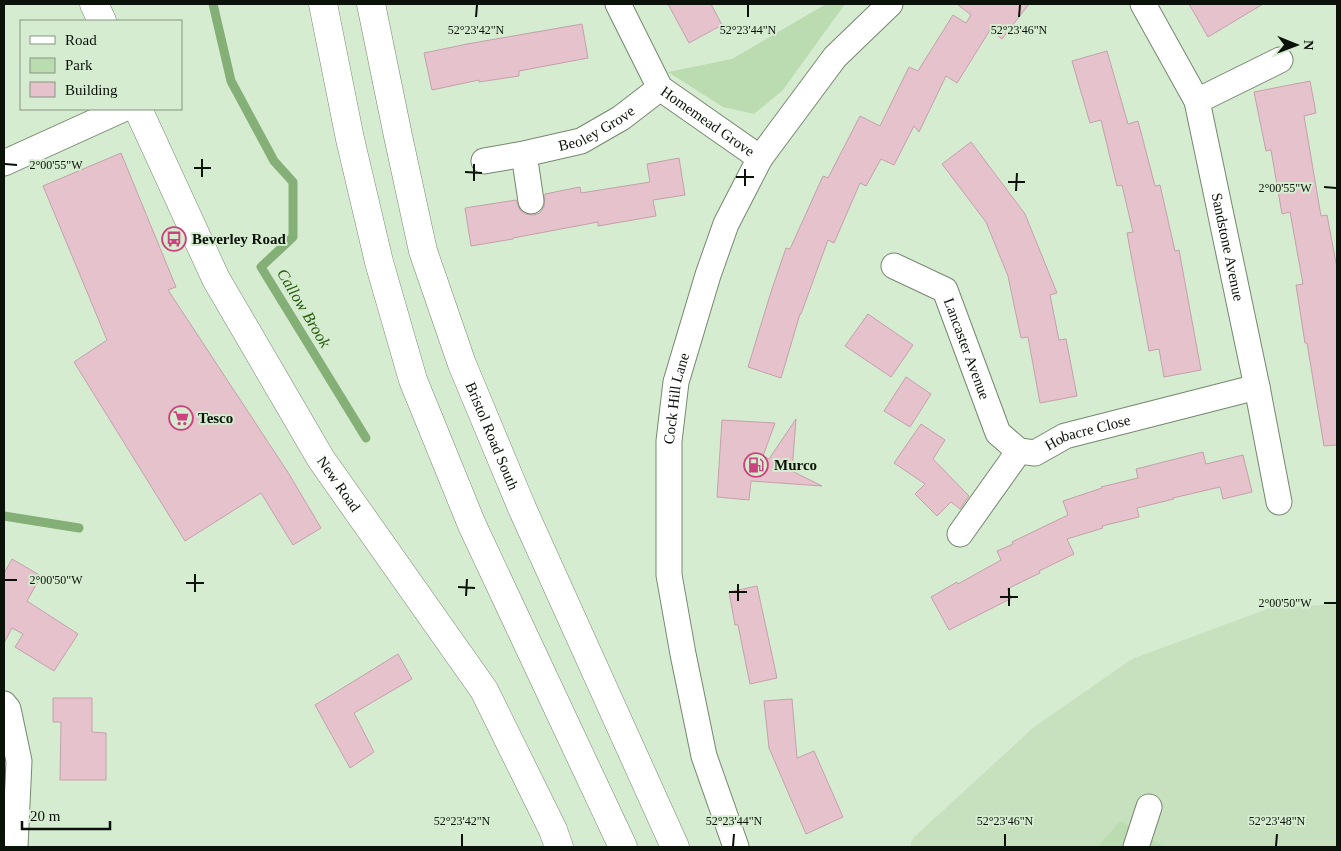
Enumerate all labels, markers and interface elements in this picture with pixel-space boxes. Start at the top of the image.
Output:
legend [20,20,182,110]
north arrow [1271,20,1321,70]
text: 52°23'42"N [448,23,505,37]
text: 52°23'44"N [720,23,777,37]
text: 52°23'46"N [991,23,1048,37]
text: Road [65,32,97,48]
text: N [1301,40,1316,50]
text: Park [65,57,93,73]
text: Building [65,82,118,98]
street label: Homemead Grove [658,83,758,160]
street label: Beoley Grove [557,103,638,154]
text: 2°00'55"W [29,158,83,172]
text: 2°00'55"W [1258,181,1312,195]
street label: Sandstone Avenue [1208,191,1247,303]
bus stop icon: Beverley Road [161,226,187,252]
place label: Beverley Road [192,231,286,247]
water label: Callow Brook [274,266,335,351]
street label: Lancaster Avenue [941,296,993,402]
street label: Cock Hill Lane [661,351,692,445]
street label: Bristol Road South [463,380,522,493]
supermarket icon: Tesco [168,405,194,431]
place label: Tesco [198,410,233,426]
street label: Hobacre Close [1042,412,1132,454]
fuel station icon: Murco [743,452,769,478]
street label: New Road [314,453,364,515]
place label: Murco [774,457,817,473]
text: 2°00'50"W [29,573,83,587]
text: 2°00'50"W [1258,596,1312,610]
scale bar [22,798,110,830]
text: 20 m [30,808,61,824]
text: 52°23'42"N [434,814,491,828]
text: 52°23'44"N [706,814,763,828]
text: 52°23'46"N [977,814,1034,828]
text: 52°23'48"N [1249,814,1306,828]

